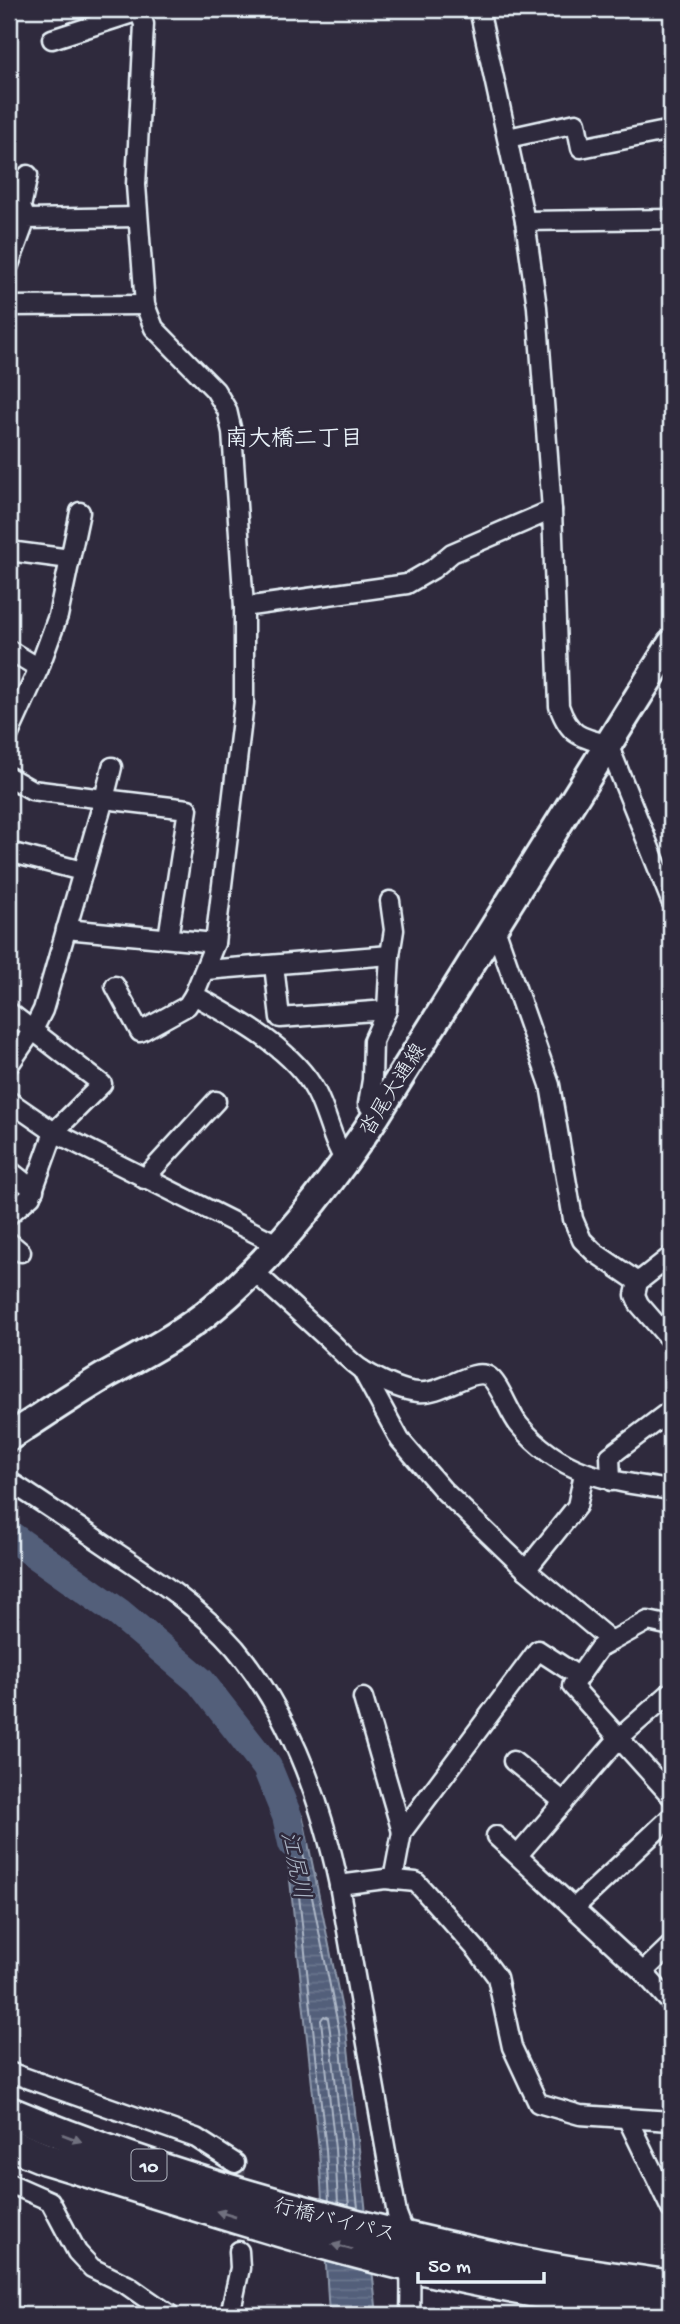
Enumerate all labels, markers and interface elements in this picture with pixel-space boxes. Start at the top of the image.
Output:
district label: 南大橋二丁目 [225,426,363,454]
street label: 沓尾大通線 [355,1039,433,1142]
water label: 江尻川 [273,1829,314,1902]
one-way arrow [61,2132,82,2143]
road number: 10 [132,2150,166,2180]
street label: 行橋バイパス [270,2194,398,2250]
one-way arrow [215,2208,236,2219]
scale bar [418,2240,544,2284]
one-way arrow [331,2242,352,2252]
text: 50 m [428,2256,471,2281]

